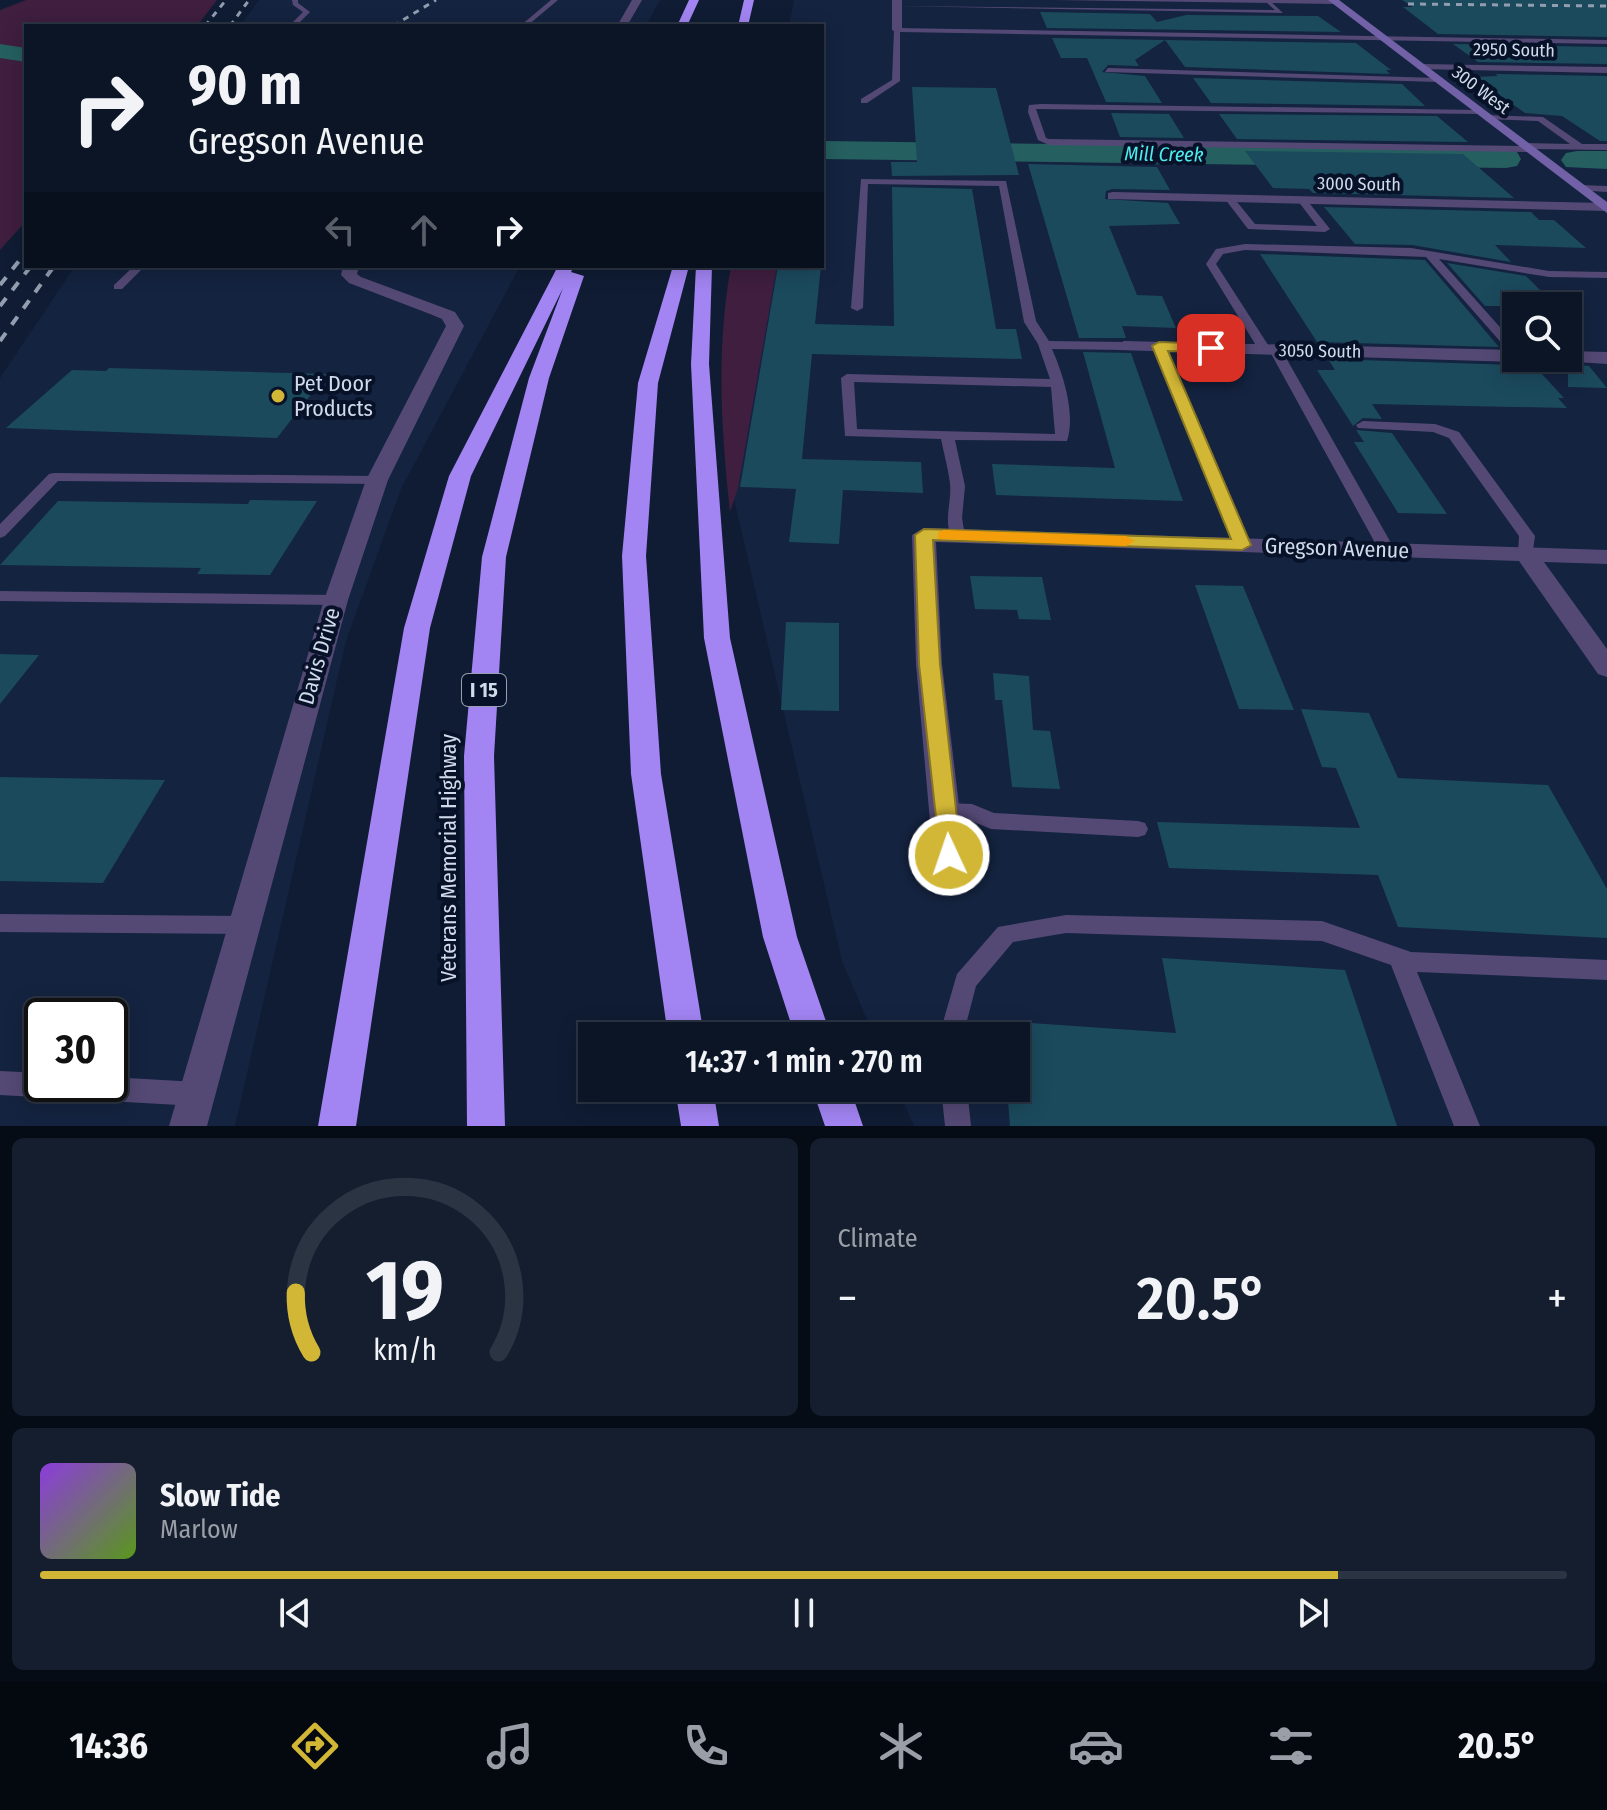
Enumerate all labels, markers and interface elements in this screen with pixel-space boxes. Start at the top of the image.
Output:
street label: 2950 South [1473,38,1555,62]
text: 90 m [188,52,302,119]
icon: right [56,56,160,160]
street label: 300 West [1448,61,1514,119]
text: Gregson Avenue [188,120,425,164]
water label: Mill Creek [1124,141,1204,167]
street label: 3000 South [1317,172,1401,196]
icon: left [318,208,362,252]
icon: ahead [402,208,446,252]
icon: right [486,208,530,252]
map controls [1502,292,1582,372]
button: search [1502,292,1582,372]
pin [1177,314,1245,382]
icon: arrive [1189,326,1233,370]
street label: 3050 South [1279,339,1361,363]
place label: Pet Door Products [294,370,373,422]
marker: Pet Door Products [269,387,287,405]
street label: Gregson Avenue [1264,532,1410,564]
street label: Davis Drive [292,604,346,708]
road number: I 15 [462,674,506,706]
street label: Veterans Memorial Highway [435,734,462,982]
position arrow [907,813,991,897]
speed limit sign: 30 [24,998,128,1102]
text: 14:37 · 1 min · 270 m [685,1044,923,1080]
text: Climate [838,1223,918,1254]
text: 19 [366,1241,444,1341]
text: 20.5° [1137,1263,1267,1335]
text: − [838,1272,857,1325]
text: + [1547,1272,1567,1325]
text: km/h [373,1333,437,1368]
text: Slow Tide [160,1478,281,1514]
text: Marlow [160,1514,238,1545]
icon: previous [273,1591,317,1635]
icon: pause [782,1591,826,1635]
icon: next [1291,1591,1335,1635]
icon: directions [287,1718,343,1774]
icon: music [482,1718,538,1774]
icon: phone [678,1718,734,1774]
icon: climate [873,1718,929,1774]
icon: car [1068,1718,1124,1774]
icon: filters [1263,1718,1319,1774]
text: 14:36 [70,1724,148,1768]
text: 20.5° [1458,1724,1537,1768]

